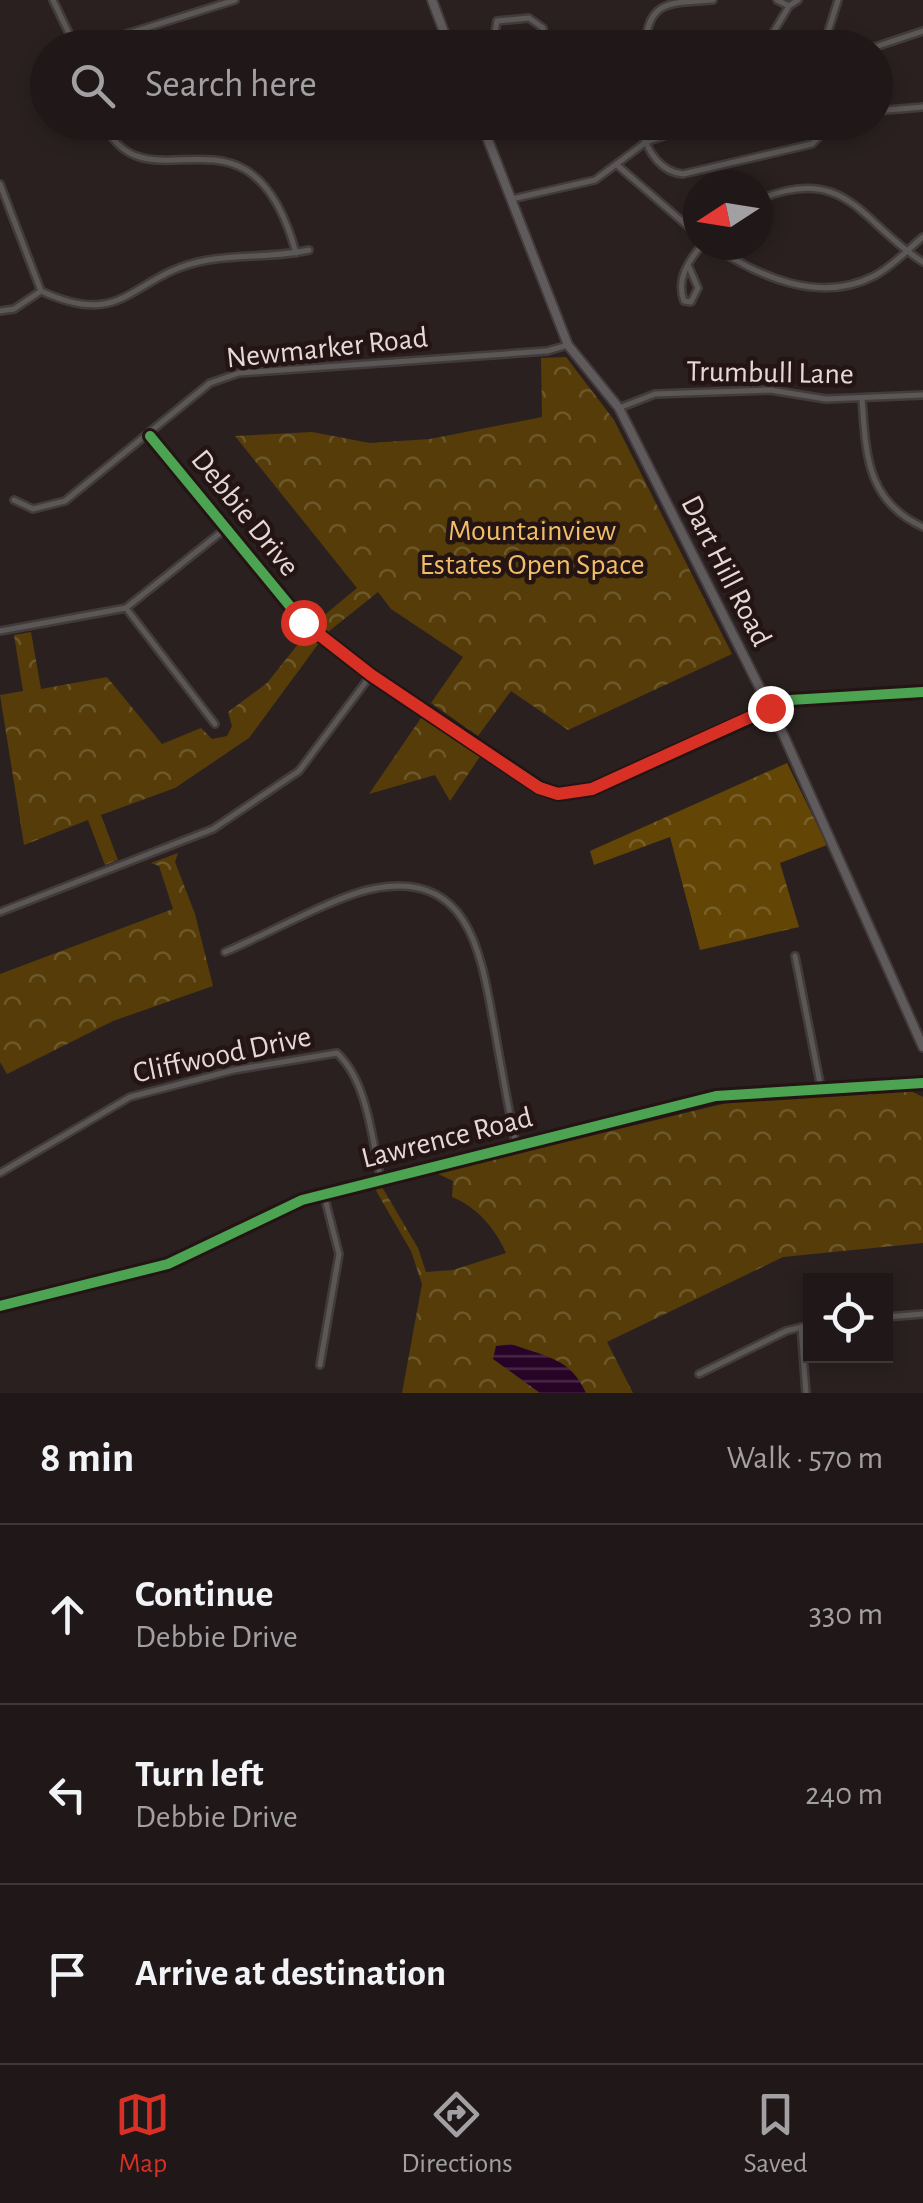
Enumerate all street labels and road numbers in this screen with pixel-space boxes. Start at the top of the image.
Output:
street label: Newmarker Road [225,322,429,374]
street label: Trumbull Lane [686,357,854,389]
street label: Debbie Drive [185,444,305,582]
street label: Dart Hill Road [675,491,777,651]
street label: Cliffwood Drive [130,1022,314,1088]
street label: Lawrence Road [358,1102,536,1174]

